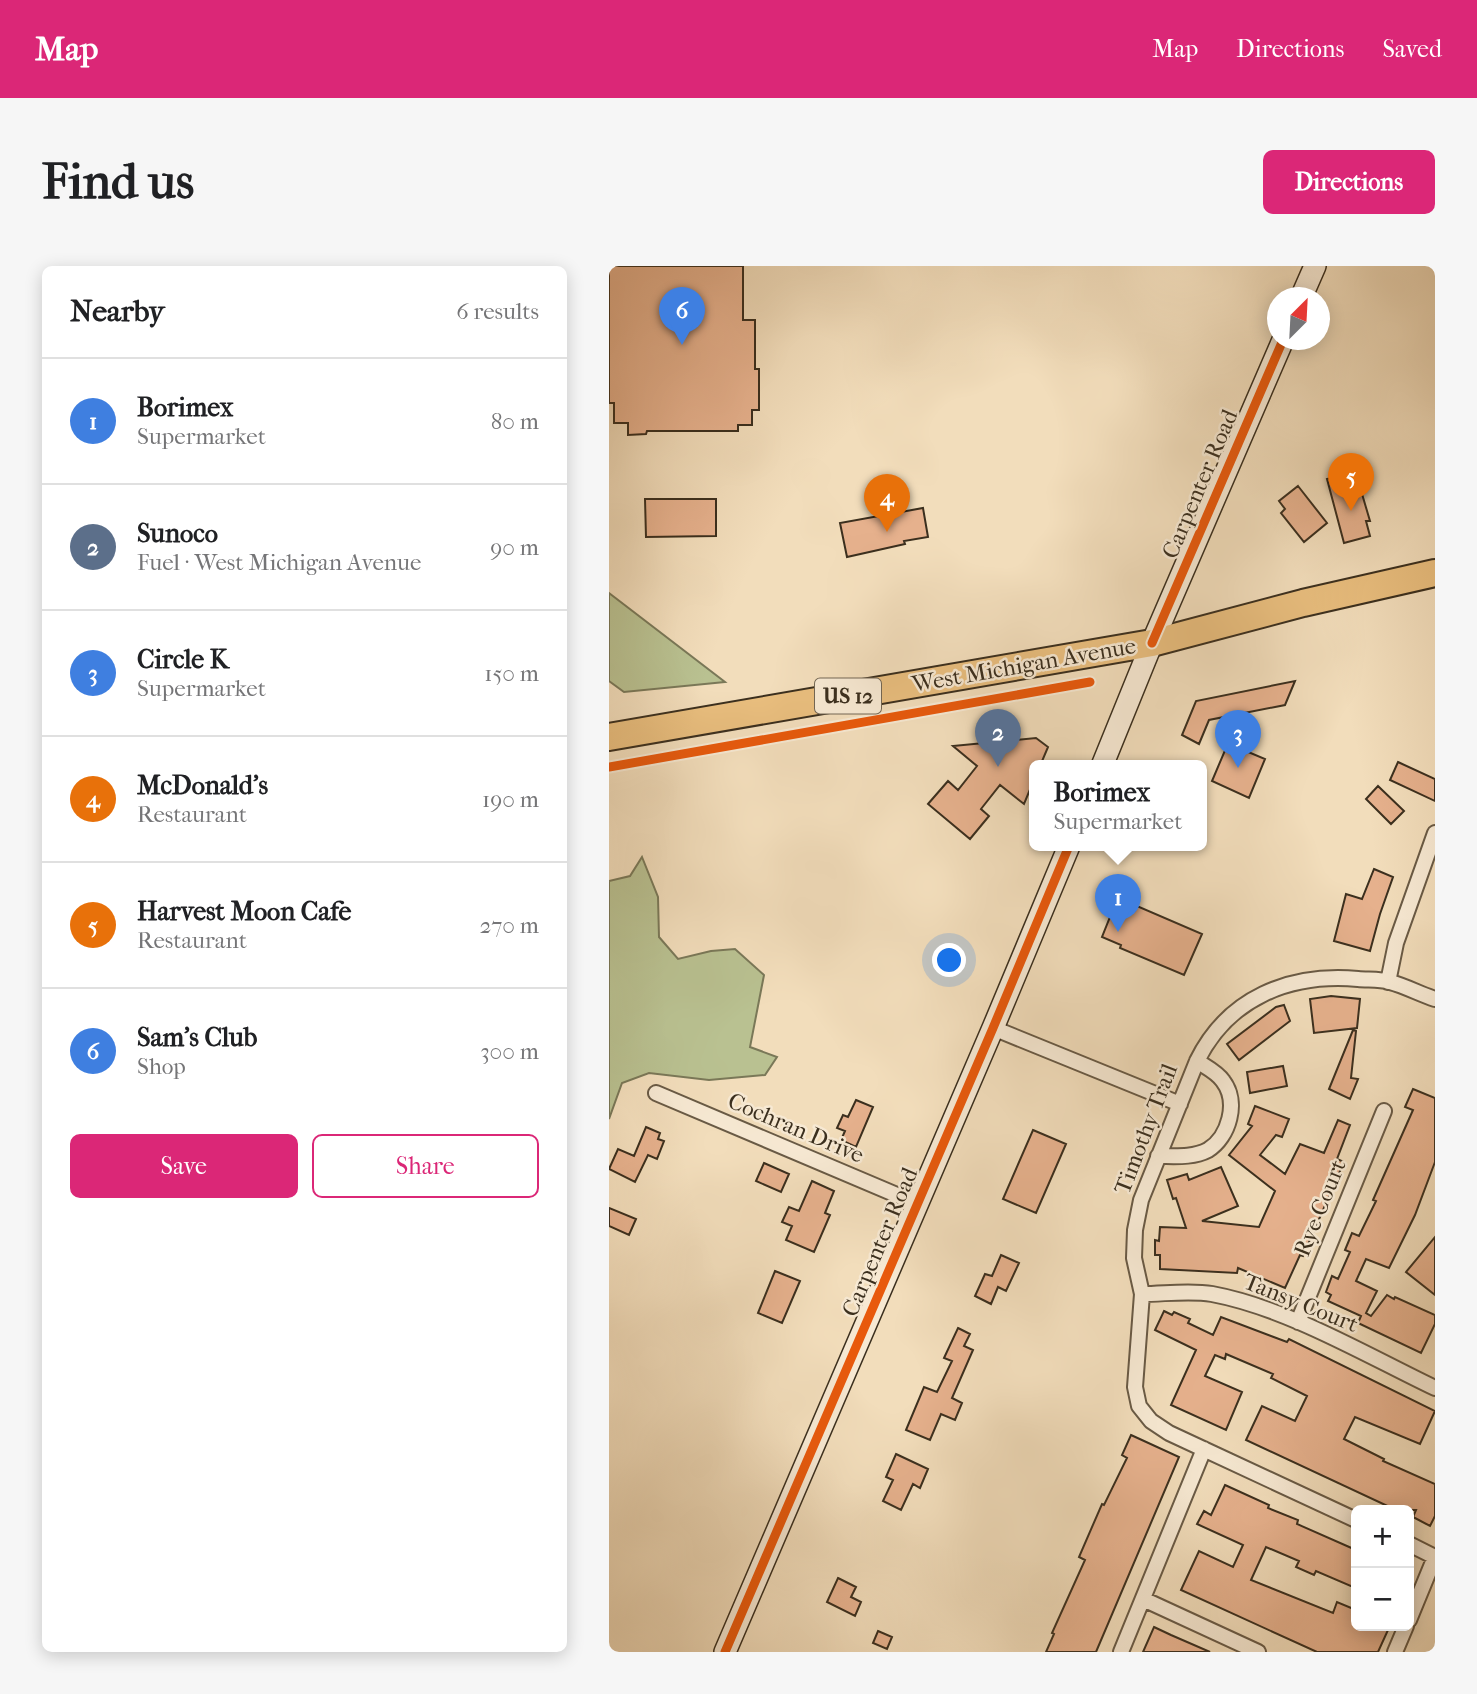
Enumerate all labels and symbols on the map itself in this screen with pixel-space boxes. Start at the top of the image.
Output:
pin: 6 [659,287,705,345]
north arrow [1267,287,1330,350]
street label: Carpenter Road [1156,405,1244,562]
pin: 5 [1328,453,1374,511]
pin: 4 [864,474,910,532]
street label: West Michigan Avenue [909,632,1138,698]
road number: US 12 [815,678,881,714]
pin: 2 [975,709,1021,767]
pin: 3 [1215,710,1261,768]
pin: 1 [1095,874,1141,932]
your location [932,943,966,977]
street label: Timothy Trail [1109,1059,1183,1198]
street label: Cochran Drive [724,1087,868,1169]
street label: Rye Court [1288,1156,1352,1260]
street label: Carpenter Road [836,1163,924,1320]
street label: Tansy Court [1240,1268,1362,1338]

